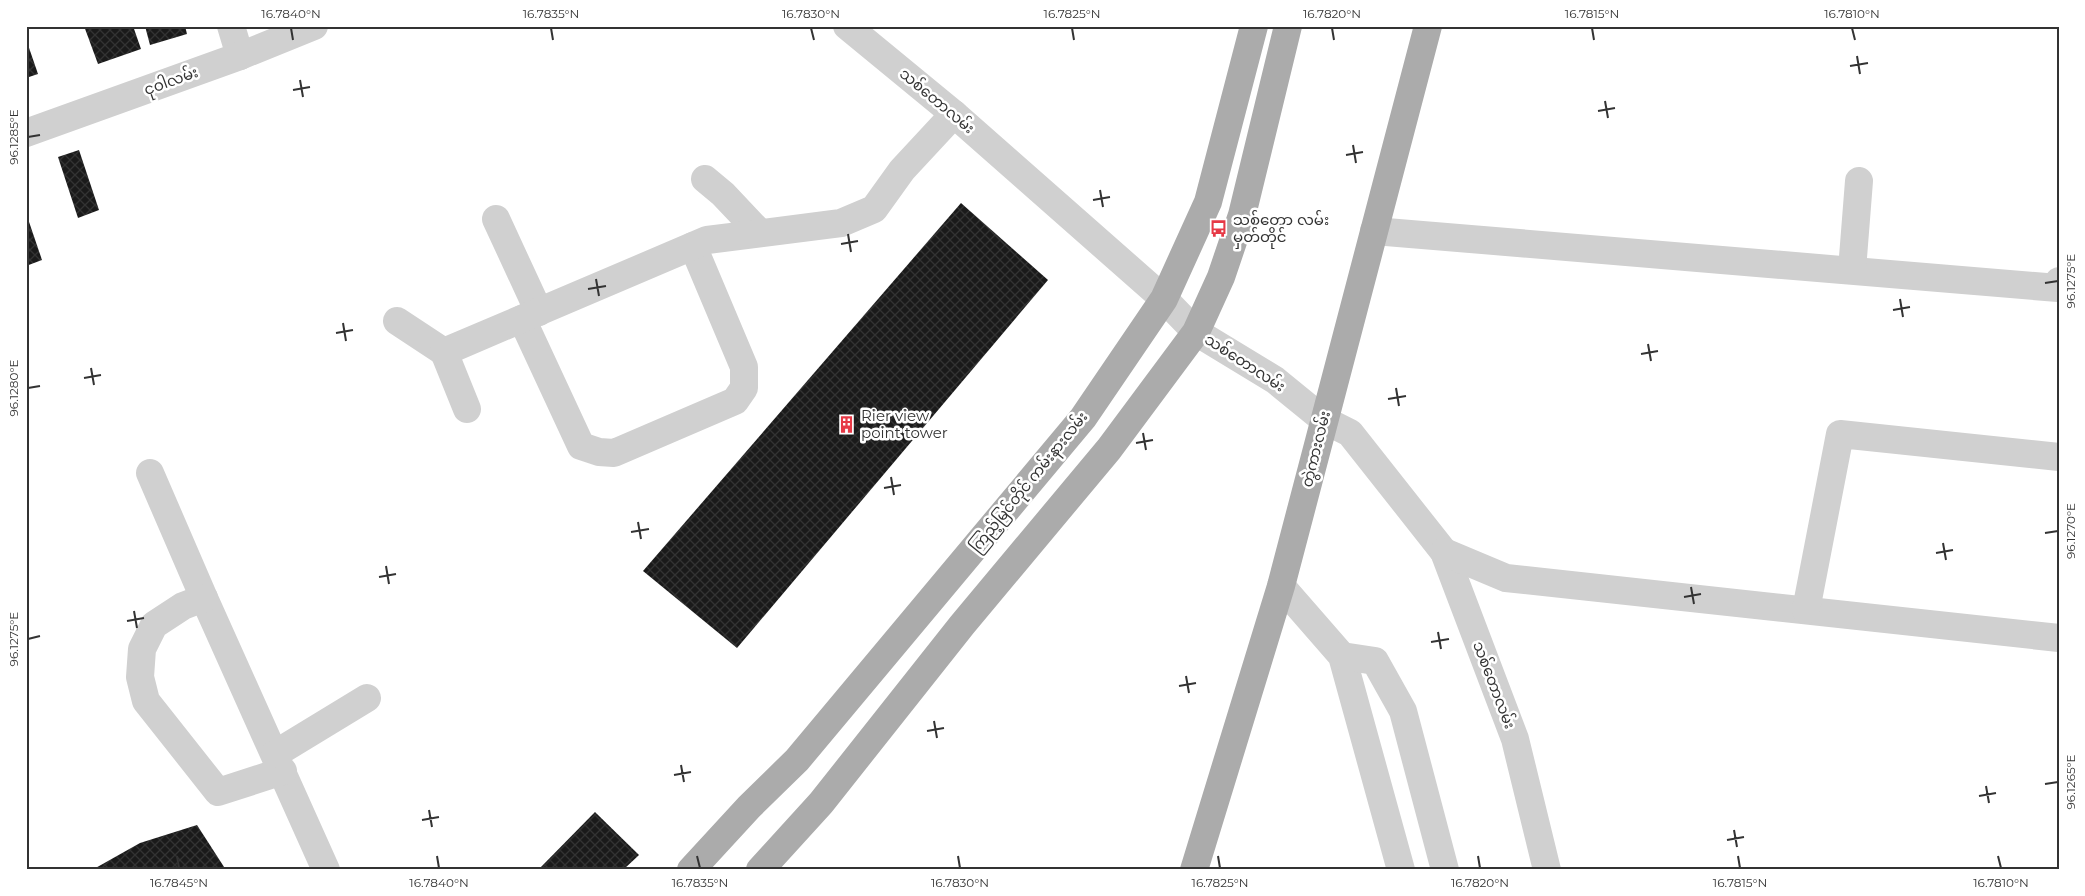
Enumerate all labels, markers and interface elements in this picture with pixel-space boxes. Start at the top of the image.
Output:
text: 16.7840°N [261,6,321,21]
text: 16.7835°N [523,6,579,21]
text: 16.7830°N [782,6,840,21]
text: 16.7825°N [1044,6,1100,21]
text: 16.7820°N [1303,6,1361,21]
text: 16.7815°N [1565,6,1619,21]
text: 16.7810°N [1824,6,1880,21]
street label: ငုဝါလမ်း [141,62,201,102]
street label: သစ်တောလမ်း [896,64,979,138]
text: 96.1285°E [6,109,21,165]
place label: သစ်တော လမ်း မှတ်တိုင် [1233,210,1329,249]
bus stop icon: သစ်တော လမ်း မှတ်တိုင် [1209,219,1229,239]
text: 96.1275°E [2063,254,2078,308]
street label: သစ်တောလမ်း [1201,330,1289,396]
text: 96.1280°E [6,360,21,416]
place label: Rier view point tower [861,406,948,442]
street label: ကြည့်မြင်တိုင် ကမ်းနားလမ်း [966,407,1094,558]
street label: တွဲကားလမ်း [1297,409,1336,489]
building icon: Rier view point tower [837,415,857,435]
text: 96.1270°E [2063,503,2078,559]
text: 96.1275°E [6,612,21,666]
street label: သစ်တောလမ်း [1469,638,1520,731]
text: 96.1265°E [2063,754,2078,810]
text: 16.7845°N [150,875,208,890]
text: 16.7840°N [409,875,469,890]
text: 16.7835°N [672,875,728,890]
text: 16.7830°N [931,875,989,890]
text: 16.7825°N [1192,875,1248,890]
text: 16.7820°N [1451,875,1509,890]
text: 16.7815°N [1713,875,1767,890]
text: 16.7810°N [1973,875,2029,890]

